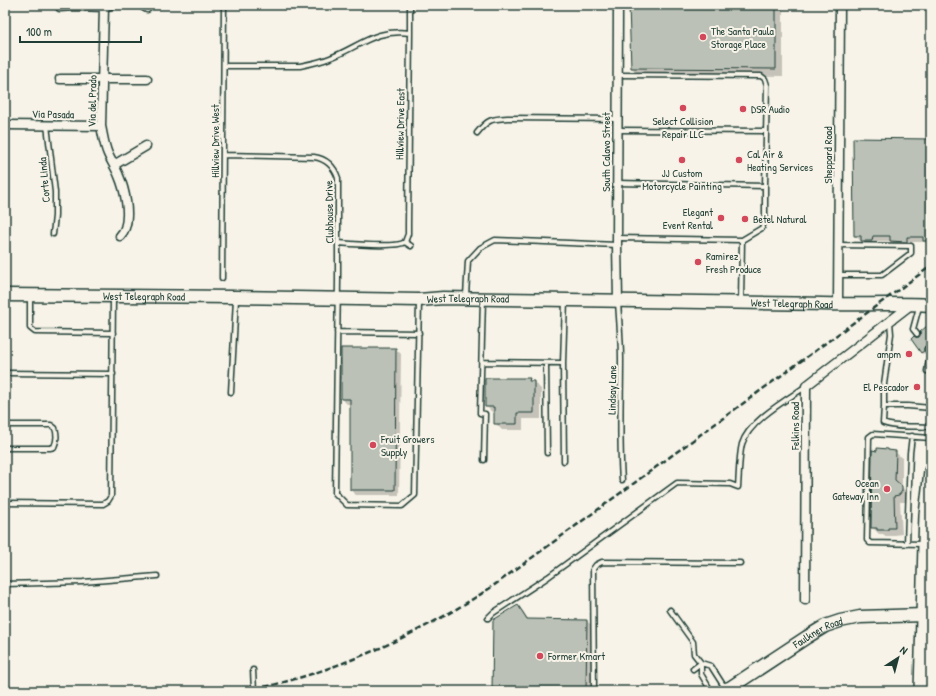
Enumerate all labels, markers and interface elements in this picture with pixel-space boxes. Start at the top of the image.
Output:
scale bar [20,18,141,44]
text: 100 m [26,23,52,40]
place label: The Santa Paula Storage Place [711,24,775,51]
marker: The Santa Paula Storage Place [698,32,708,42]
street label: Via del Prado [85,74,99,127]
street label: Hillview Drive East [392,88,408,160]
place label: DSR Audio [751,102,790,116]
marker: Select Collision Repair LLC [678,103,688,113]
street label: Hillview Drive West [208,104,222,178]
marker: DSR Audio [738,104,748,114]
street label: Via Pasada [32,107,75,121]
street label: South Calavo Street [599,112,613,192]
place label: Select Collision Repair LLC [652,114,714,141]
street label: Sheppard Road [821,126,835,183]
place label: Cal Air & Heating Services [747,147,813,174]
marker: JJ Custom Motorcycle Painting [677,155,687,165]
marker: Cal Air & Heating Services [734,155,744,165]
street label: Corte Linda [35,156,53,203]
place label: JJ Custom Motorcycle Painting [642,166,722,193]
street label: Clubhouse Drive [321,180,337,244]
place label: Elegant Event Rental [663,205,713,232]
place label: Betel Natural [753,212,806,226]
marker: Elegant Event Rental [716,213,726,223]
marker: Betel Natural [740,214,750,224]
place label: Ramirez Fresh Produce [705,249,762,276]
marker: Ramirez Fresh Produce [693,257,703,267]
street label: West Telegraph Road [103,289,186,304]
street label: West Telegraph Road [426,291,510,306]
street label: West Telegraph Road [751,295,834,311]
place label: ampm [877,347,902,361]
marker: ampm [904,349,914,359]
street label: Lindsay Lane [605,365,619,415]
place label: El Pescador [863,380,910,394]
marker: El Pescador [912,382,922,392]
street label: Felkins Road [788,401,802,451]
place label: Fruit Growers Supply [380,432,434,459]
marker: Fruit Growers Supply [368,440,378,450]
place label: Ocean Gateway Inn [832,476,879,503]
marker: Ocean Gateway Inn [882,484,892,494]
street label: Faulkner Road [789,614,844,652]
north arrow [878,638,918,678]
text: N [897,643,910,657]
place label: Former Kmart [547,649,605,663]
marker: Former Kmart [535,651,545,661]

